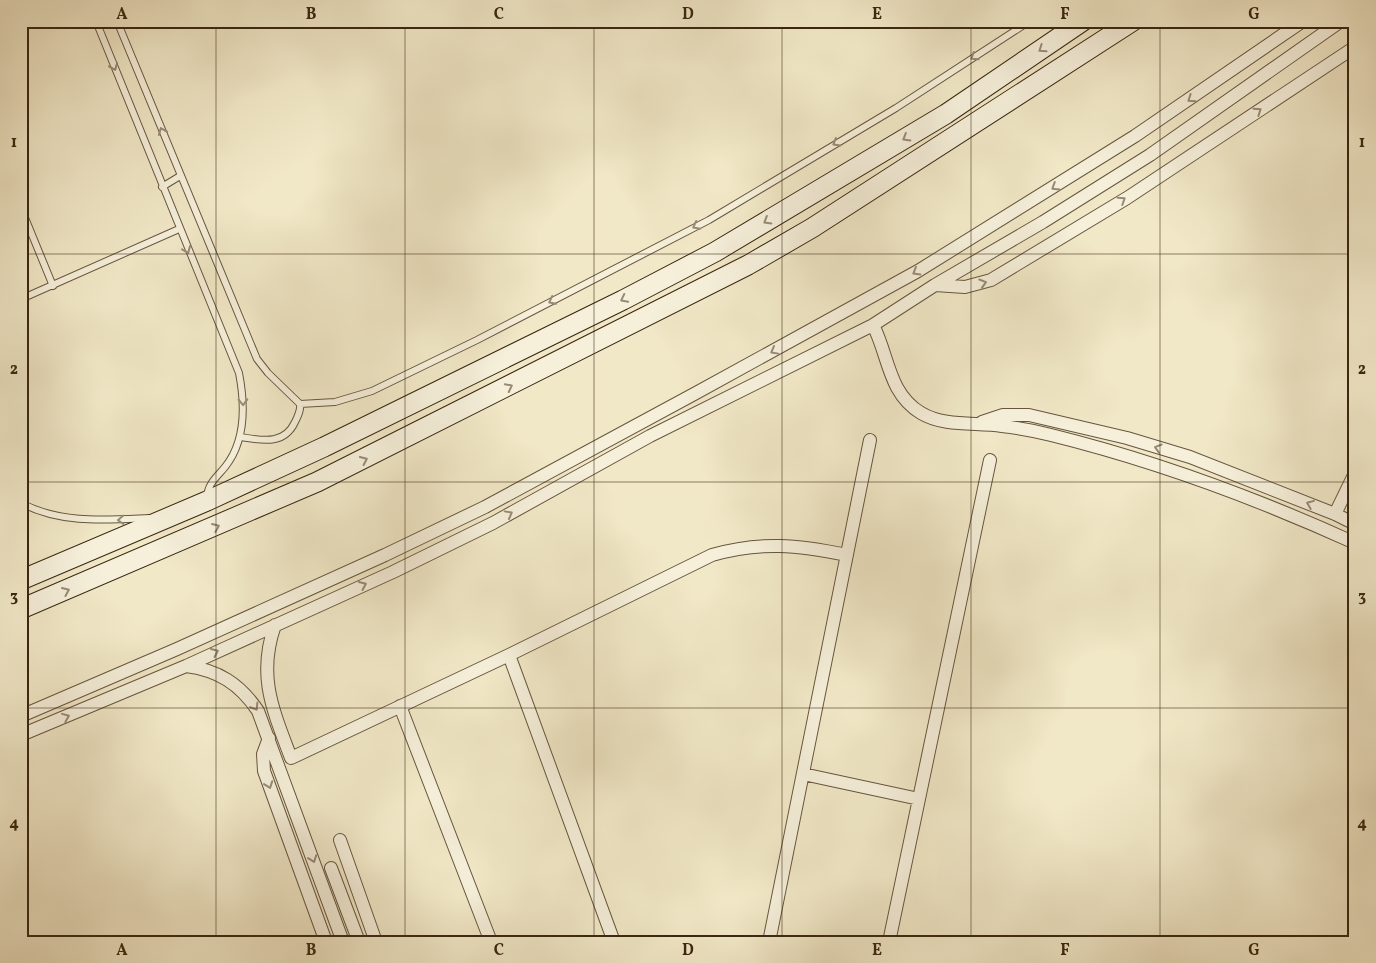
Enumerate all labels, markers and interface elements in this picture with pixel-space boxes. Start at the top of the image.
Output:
text: A [116,4,128,26]
text: B [306,4,317,26]
text: C [494,4,504,26]
text: D [682,4,694,26]
text: E [872,4,882,26]
text: F [1060,4,1070,26]
text: G [1248,4,1260,26]
one-way arrow [1038,43,1048,52]
one-way arrow [970,51,980,60]
one-way arrow [108,62,118,70]
one-way arrow [1187,93,1197,102]
one-way arrow [1252,107,1261,117]
one-way arrow [158,127,168,136]
one-way arrow [903,131,912,141]
text: 1 [11,132,17,154]
text: 1 [1359,132,1365,154]
one-way arrow [833,137,842,147]
one-way arrow [1051,180,1060,190]
one-way arrow [1117,197,1126,207]
one-way arrow [763,215,772,225]
one-way arrow [693,220,702,230]
one-way arrow [181,245,192,254]
one-way arrow [913,266,922,276]
one-way arrow [978,279,986,289]
one-way arrow [621,293,630,303]
one-way arrow [549,295,558,305]
one-way arrow [770,345,779,355]
text: 2 [10,359,18,381]
text: 2 [1358,359,1366,381]
one-way arrow [504,383,513,393]
one-way arrow [237,398,248,406]
one-way arrow [1154,443,1163,453]
one-way arrow [359,456,368,466]
one-way arrow [1306,500,1315,510]
one-way arrow [504,510,513,520]
one-way arrow [117,514,125,525]
one-way arrow [211,523,220,534]
one-way arrow [358,581,367,592]
text: 3 [10,586,18,608]
one-way arrow [61,586,70,597]
text: 3 [1358,586,1366,608]
one-way arrow [210,648,219,659]
one-way arrow [249,702,258,711]
one-way arrow [62,713,70,723]
one-way arrow [263,780,273,789]
text: 4 [9,813,19,835]
text: 4 [1357,813,1367,835]
one-way arrow [307,854,317,863]
text: A [116,940,128,962]
text: B [306,940,317,962]
text: C [494,940,504,962]
text: D [682,940,694,962]
text: E [872,940,882,962]
text: F [1060,940,1070,962]
text: G [1248,940,1260,962]

